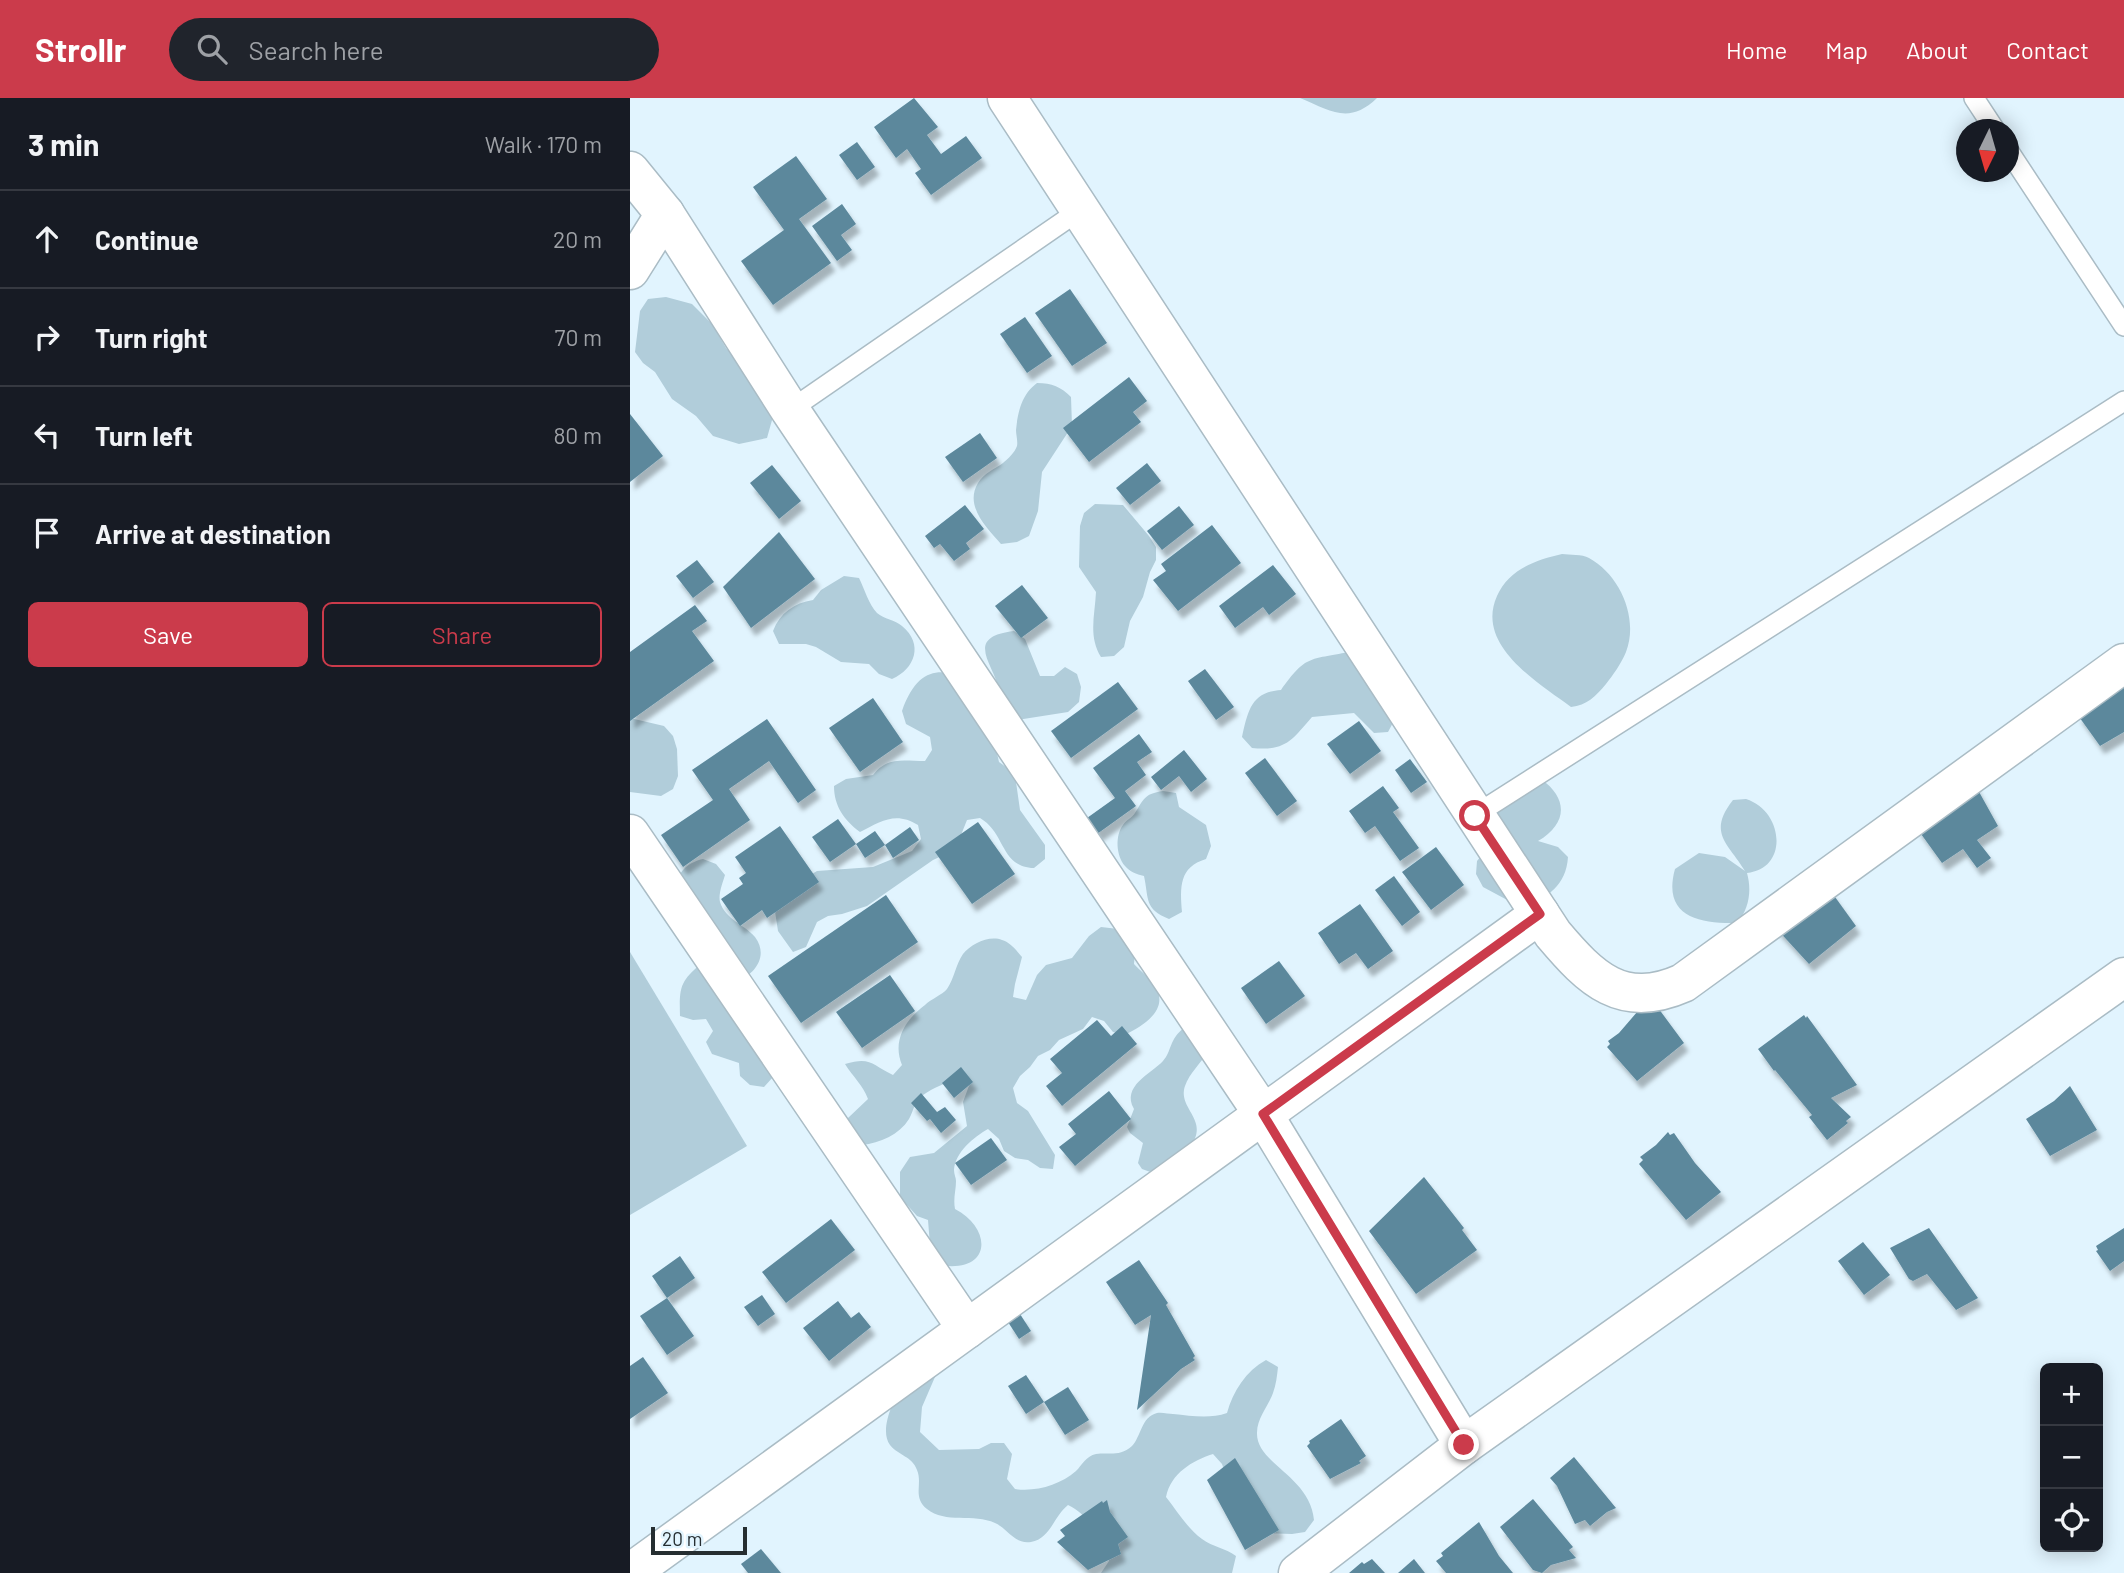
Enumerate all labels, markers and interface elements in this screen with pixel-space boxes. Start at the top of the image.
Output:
search box [169,18,659,81]
text: Strollr [35,29,127,69]
icon: search [193,30,231,68]
text: Search here [249,34,384,65]
text: Home [1726,35,1787,64]
text: Map [1825,35,1868,64]
text: About [1906,35,1968,64]
text: Contact [2006,35,2089,64]
north arrow [1956,119,2019,182]
text: 3 min [28,126,99,162]
text: Walk · 170 m [485,130,602,158]
icon: ahead [28,220,66,258]
text: Continue [95,224,199,255]
text: 20 m [553,225,602,253]
icon: right [28,318,66,356]
text: Turn right [95,322,208,353]
text: 70 m [555,323,602,351]
icon: left [28,416,66,454]
text: Turn left [95,420,193,451]
text: 80 m [553,421,602,449]
icon: arrive [28,514,66,552]
text: Arrive at destination [95,518,331,549]
button: Save [28,602,308,667]
button: Share [322,602,602,667]
route start [1459,800,1490,831]
map controls [2040,1363,2103,1552]
button: + [2040,1363,2103,1426]
button: − [2040,1426,2103,1489]
route end [1448,1429,1479,1460]
button: locate [2040,1489,2103,1552]
scale bar [651,1524,747,1556]
text: 20 m [662,1527,702,1550]

